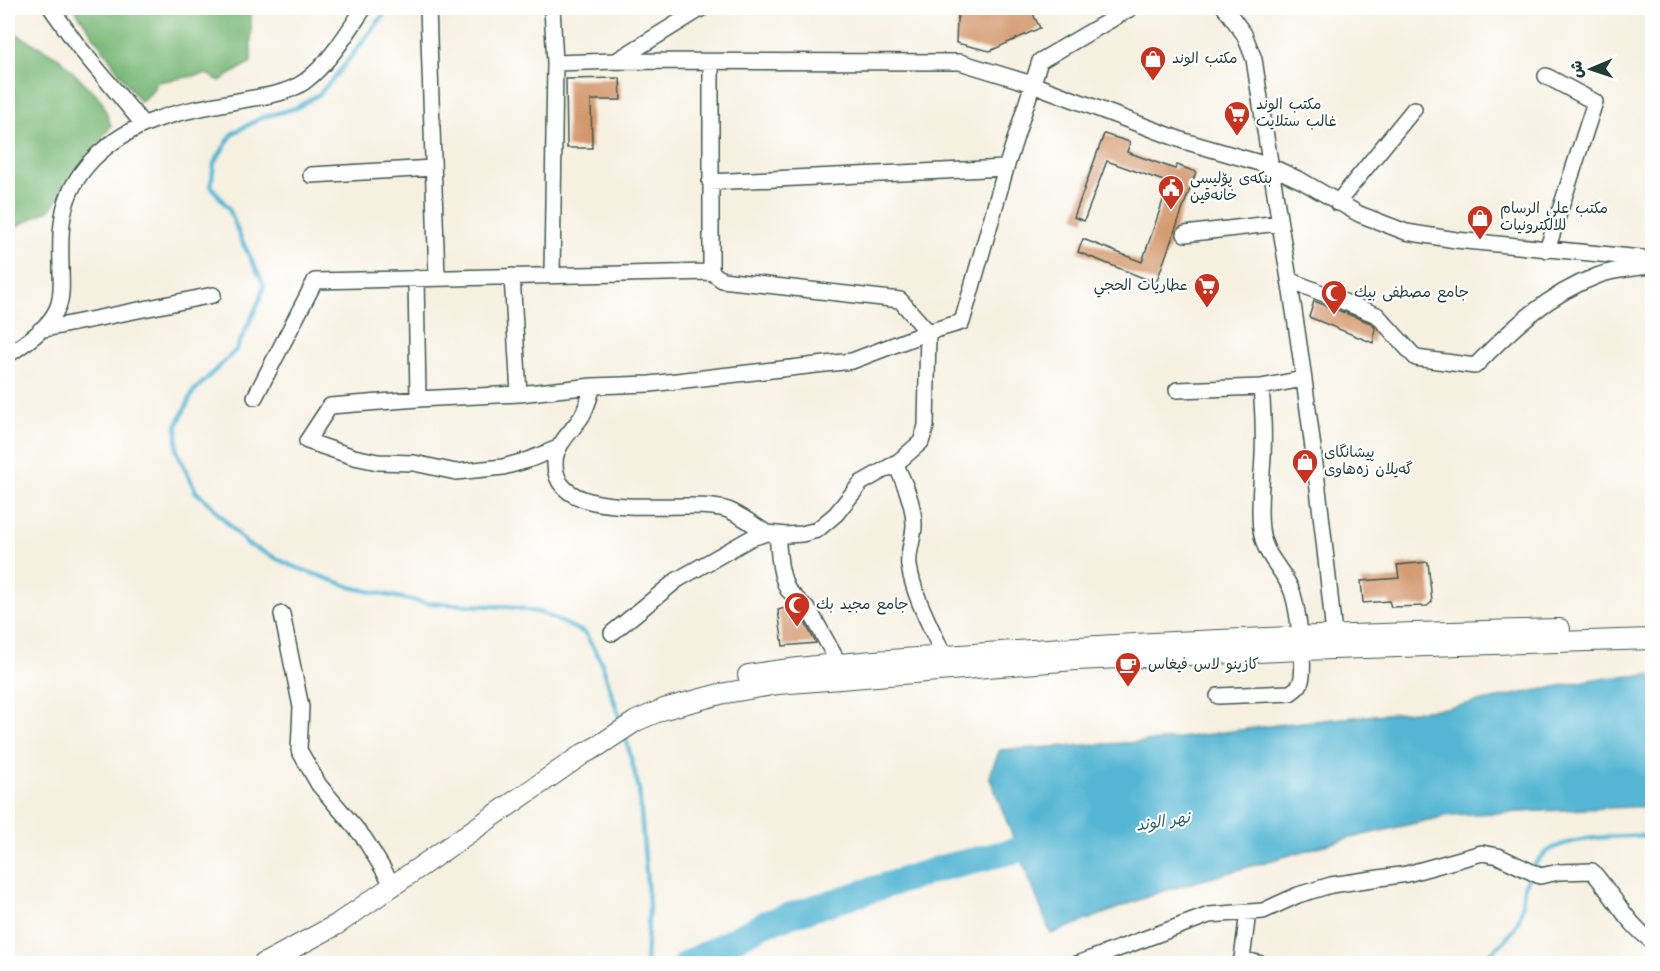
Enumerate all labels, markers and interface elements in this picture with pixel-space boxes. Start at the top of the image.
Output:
north arrow [1561,39,1621,99]
shop icon: مكتب الوند [1138,44,1168,82]
place label: مكتب الوند [1172,47,1238,71]
text: ش [1565,60,1590,79]
place label: مكتب الوند غالب ستلايت [1256,93,1336,134]
supermarket icon: مكتب الوند غالب ستلايت [1222,99,1252,137]
place label: بنکەی پۆلیسی خانەقین [1190,167,1272,208]
public building icon: بنکەی پۆلیسی خانەقین [1156,173,1186,211]
place label: مكتب علي الرسام للالكترونيات [1500,197,1608,238]
shop icon: مكتب علي الرسام للالكترونيات [1465,203,1495,241]
supermarket icon: عطاريات الحجي [1192,271,1222,309]
place label: عطاريات الحجي [1094,274,1188,298]
mosque icon: جامع مصطفى بيك [1319,278,1349,316]
place label: جامع مصطفى بيك [1354,281,1469,305]
place label: پیشانگای گەیلان زەهاوی [1324,441,1413,482]
shop icon: پیشانگای گەیلان زەهاوی [1290,447,1320,485]
mosque icon: جامع مجيد بك [782,590,812,628]
place label: جامع مجيد بك [816,593,909,617]
cafe icon: كازينو لاس فيغاس [1113,650,1143,688]
place label: كازينو لاس فيغاس [1148,653,1259,677]
water label: نهر الوند [1134,805,1194,839]

